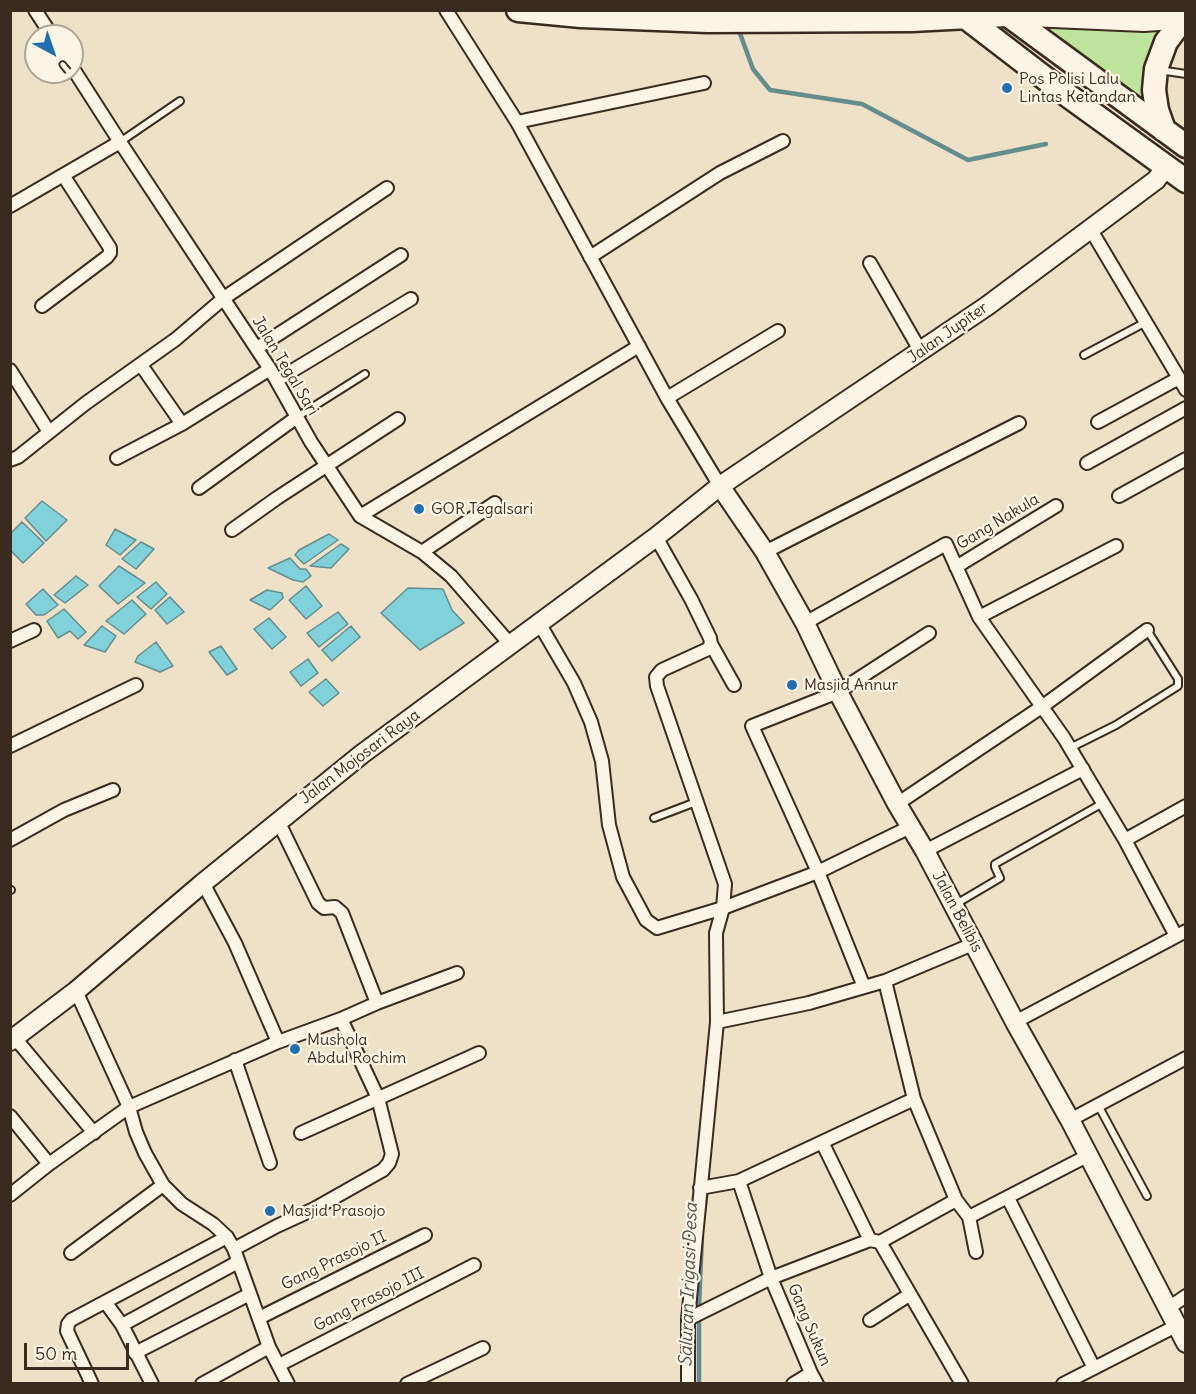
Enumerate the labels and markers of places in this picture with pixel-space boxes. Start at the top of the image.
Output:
place label: Pos Polisi Lalu Lintas Ketandan [1019,69,1136,107]
marker: Pos Polisi Lalu Lintas Ketandan [1000,81,1014,95]
place label: GOR Tegalsari [431,499,533,519]
marker: GOR Tegalsari [412,502,426,516]
place label: Masjid Annur [804,675,898,695]
marker: Masjid Annur [785,678,799,692]
place label: Mushola Abdul Rochim [307,1030,406,1068]
marker: Mushola Abdul Rochim [288,1042,302,1056]
place label: Masjid Prasojo [282,1201,386,1221]
marker: Masjid Prasojo [263,1204,277,1218]

